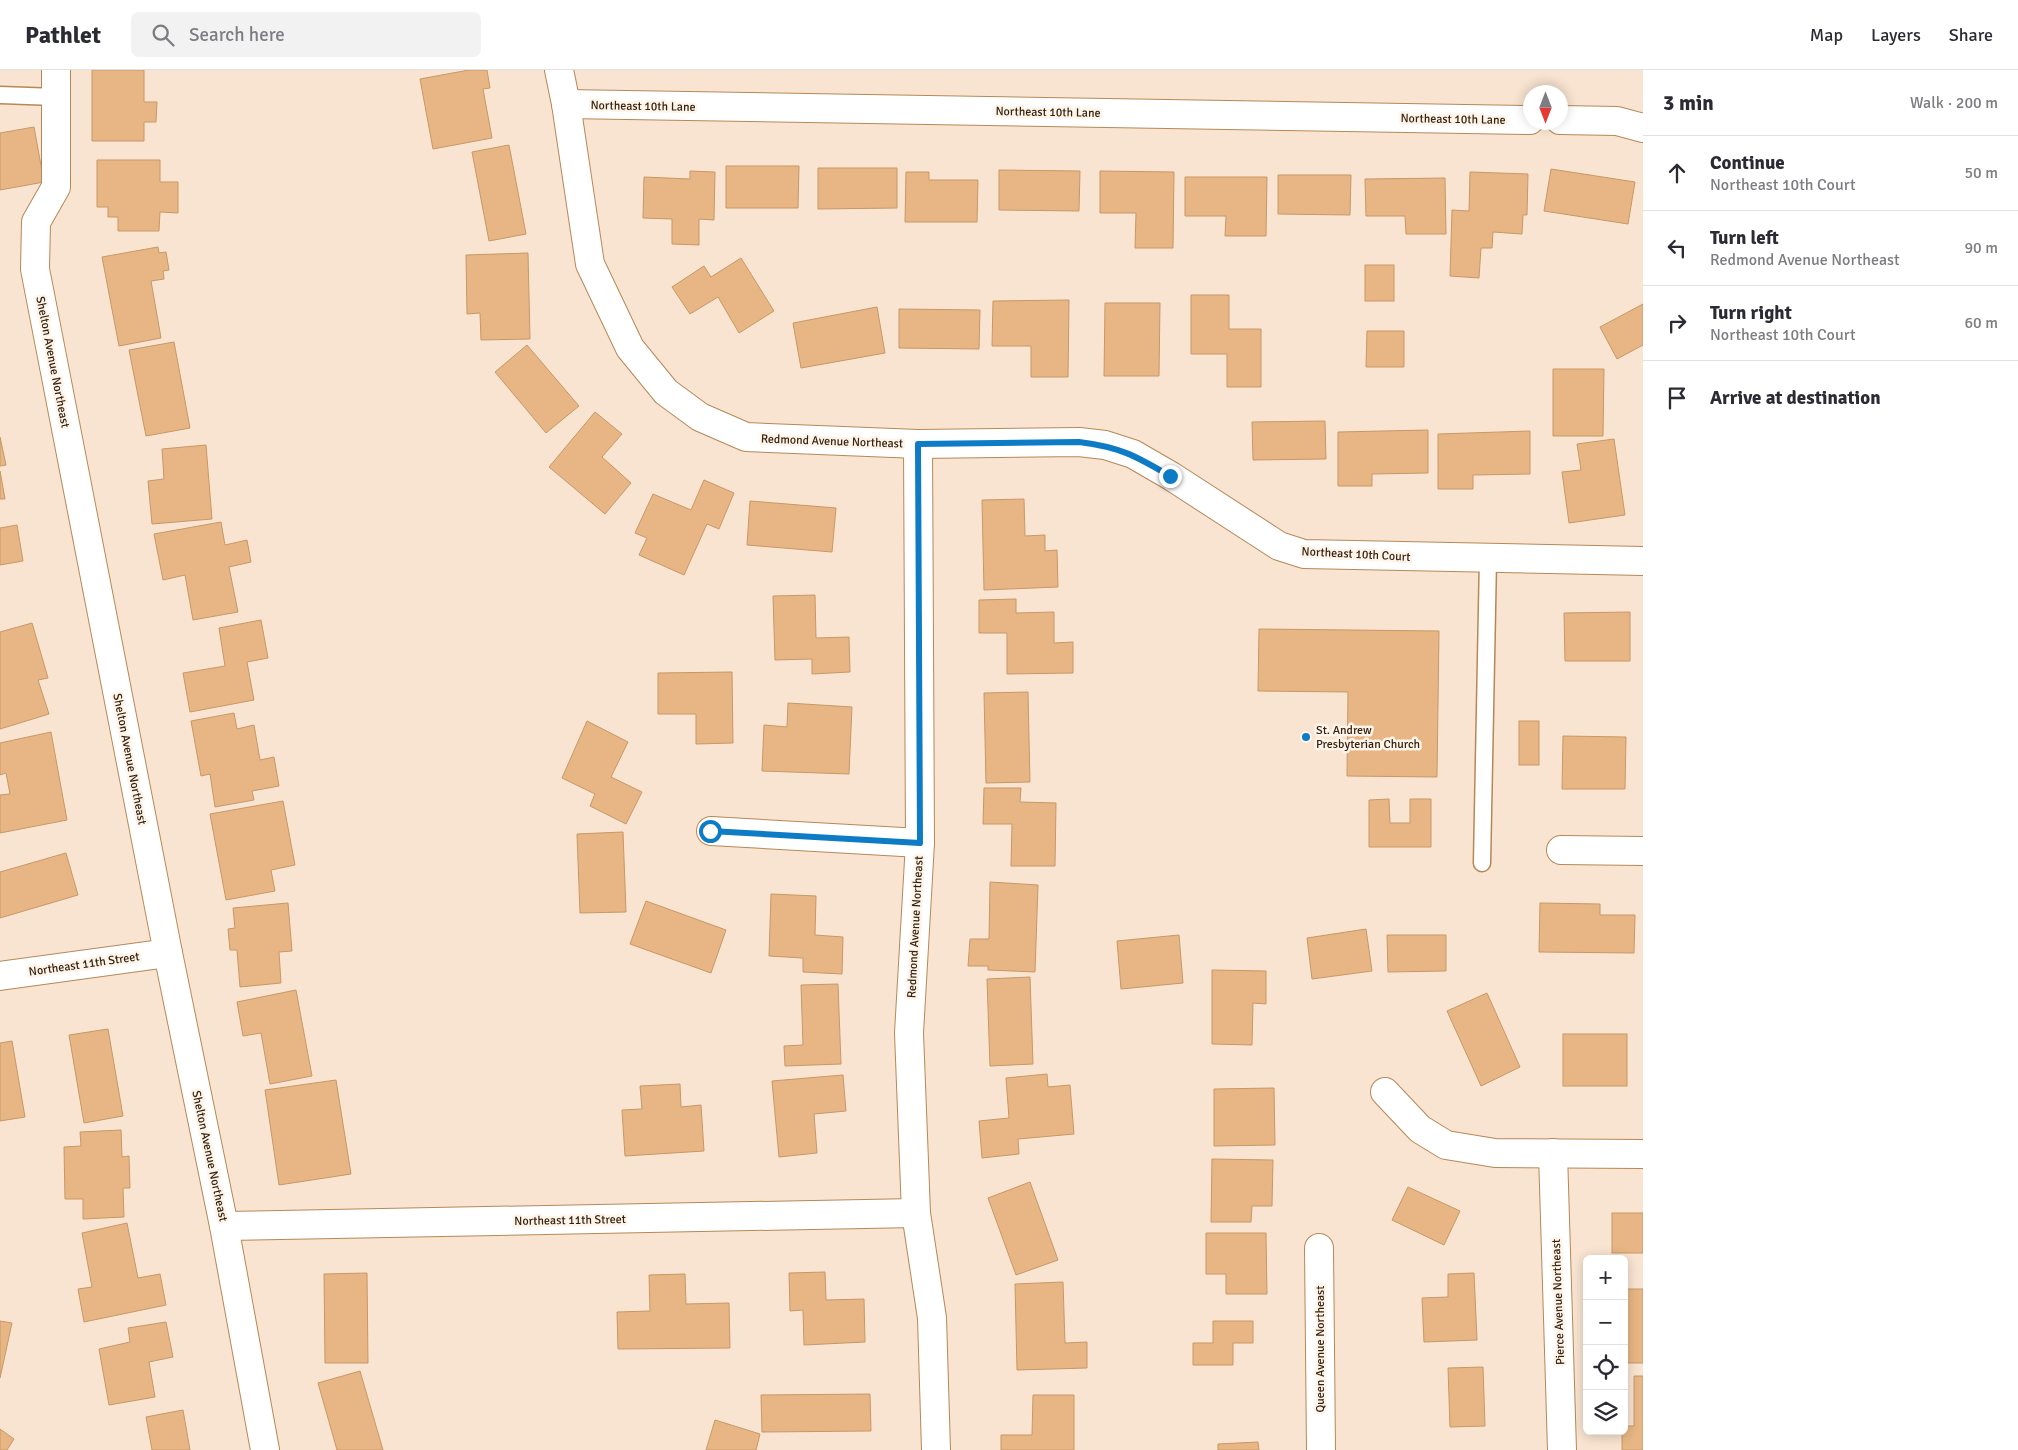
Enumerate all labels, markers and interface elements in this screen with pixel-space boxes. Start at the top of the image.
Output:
search box [131,12,481,57]
text: Pathlet [25,20,101,50]
icon: search [149,21,177,49]
text: Search here [189,23,285,47]
text: Map [1810,24,1843,46]
text: Layers [1871,24,1921,46]
text: Share [1949,24,1993,46]
north arrow [1523,85,1568,130]
text: 3 min [1663,90,1714,116]
text: Walk · 200 m [1910,93,1998,113]
street label: Northeast 10th Lane [590,98,696,115]
street label: Northeast 10th Lane [995,104,1101,121]
street label: Northeast 10th Lane [1400,111,1506,128]
text: Continue [1710,151,1785,175]
icon: ahead [1663,159,1691,187]
text: 50 m [1964,163,1998,183]
text: Northeast 10th Court [1710,175,1856,195]
text: Turn left [1710,226,1779,250]
icon: left [1663,234,1691,262]
text: 90 m [1964,238,1998,258]
text: Redmond Avenue Northeast [1710,250,1900,270]
street label: Shelton Avenue Northeast [32,295,73,429]
text: Turn right [1710,301,1792,325]
icon: right [1663,309,1691,337]
text: 60 m [1964,313,1998,333]
text: Northeast 10th Court [1710,325,1856,345]
icon: arrive [1663,384,1691,412]
text: Arrive at destination [1710,386,1881,410]
street label: Redmond Avenue Northeast [761,432,903,451]
route end [1159,465,1182,488]
street label: Northeast 10th Court [1301,544,1411,565]
street label: Shelton Avenue Northeast [109,692,150,826]
place label: St. Andrew Presbyterian Church [1316,723,1420,752]
marker: St. Andrew Presbyterian Church [1300,731,1312,743]
route start [699,820,722,843]
street label: Redmond Avenue Northeast [904,856,927,998]
street label: Northeast 11th Street [28,949,140,980]
street label: Shelton Avenue Northeast [188,1089,231,1223]
street label: Northeast 11th Street [514,1212,626,1229]
street label: Pierce Avenue Northeast [1549,1239,1568,1365]
map controls [1583,1255,1628,1435]
button: + [1583,1255,1628,1300]
street label: Queen Avenue Northeast [1313,1285,1328,1413]
button: − [1583,1300,1628,1345]
button: locate [1583,1345,1628,1390]
button: layers [1583,1390,1628,1435]

